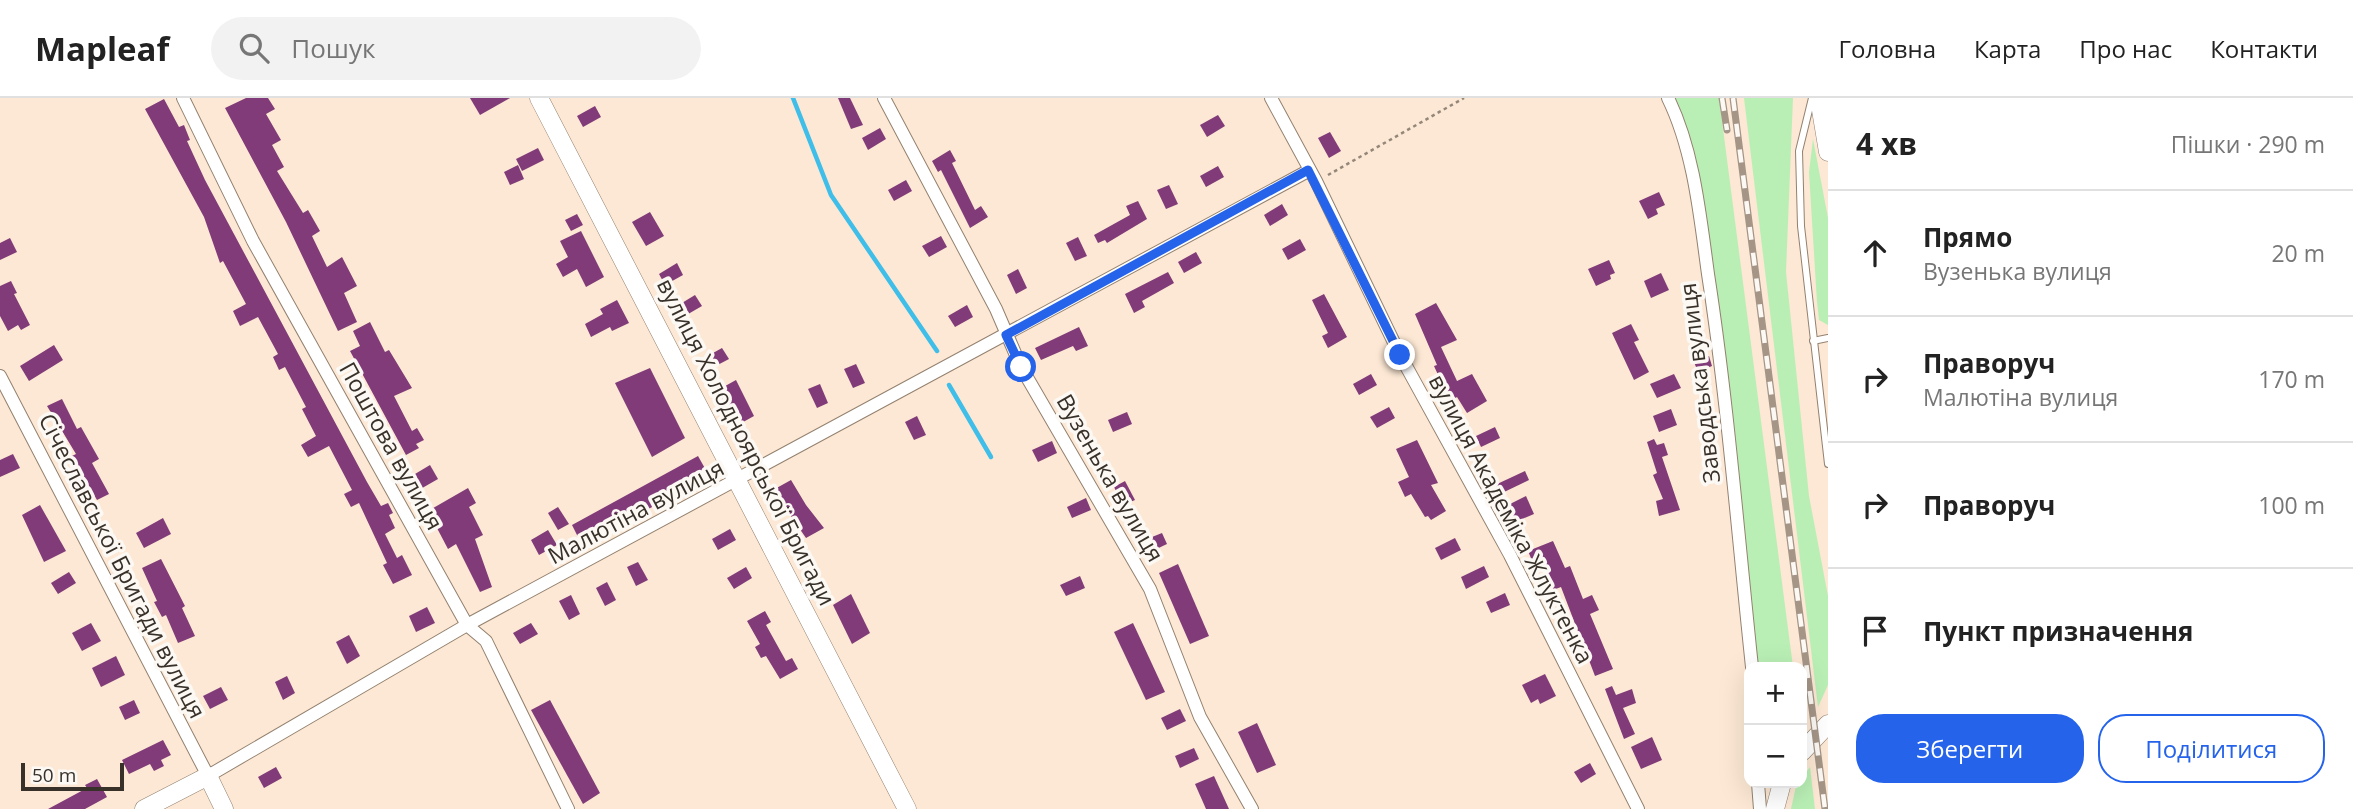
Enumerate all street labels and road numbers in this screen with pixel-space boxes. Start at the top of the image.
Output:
street label: вулиця Холодноярської Бригади [650,272,844,611]
street label: Заводська вулиця [1671,281,1727,485]
street label: Поштова вулиця [332,356,451,535]
street label: вулиця Академіка Жлуктенка [1422,368,1602,669]
street label: Вузенька вулиця [1050,388,1172,567]
street label: Січеславської Бригади вулиця [32,408,214,724]
street label: Малютіна вулиця [542,451,729,571]

